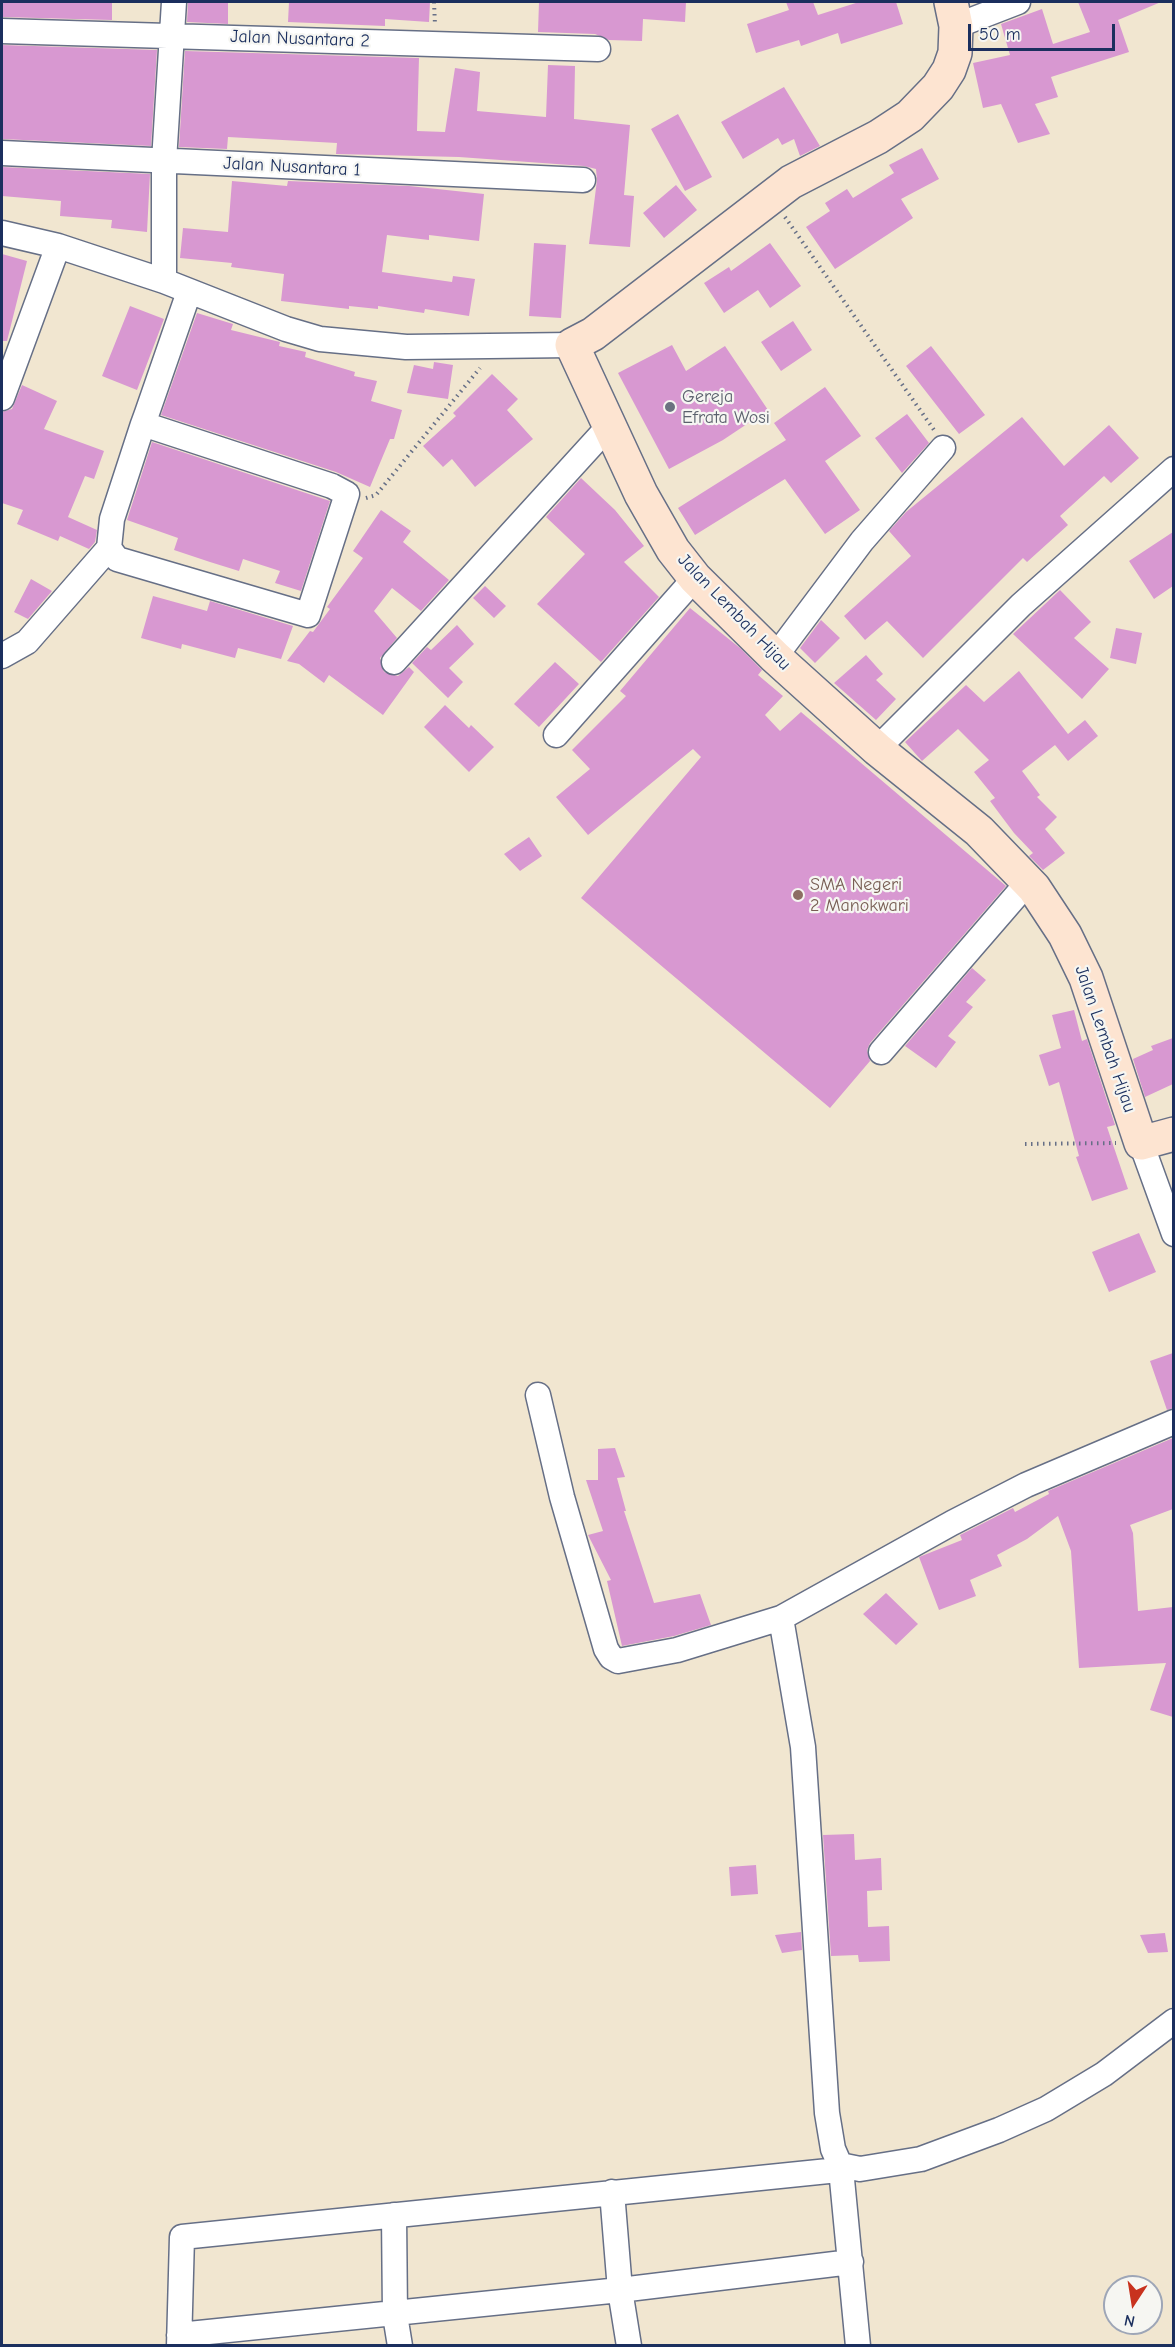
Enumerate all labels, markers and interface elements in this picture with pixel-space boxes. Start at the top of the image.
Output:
scale bar [971,12,1118,50]
text: 50 m [979,24,1021,45]
street label: Jalan Nusantara 2 [230,26,370,52]
street label: Jalan Nusantara 1 [223,153,361,181]
place label: Gereja Efrata Wosi [682,386,770,428]
marker: Gereja Efrata Wosi [663,400,677,414]
street label: Jalan Lembah Hijau [673,549,795,675]
place label: SMA Negeri 2 Manokwari [810,874,909,916]
marker: SMA Negeri 2 Manokwari [791,888,805,902]
street label: Jalan Lembah Hijau [1070,963,1140,1115]
north arrow [1103,2275,1163,2335]
text: N [1123,2311,1137,2331]

